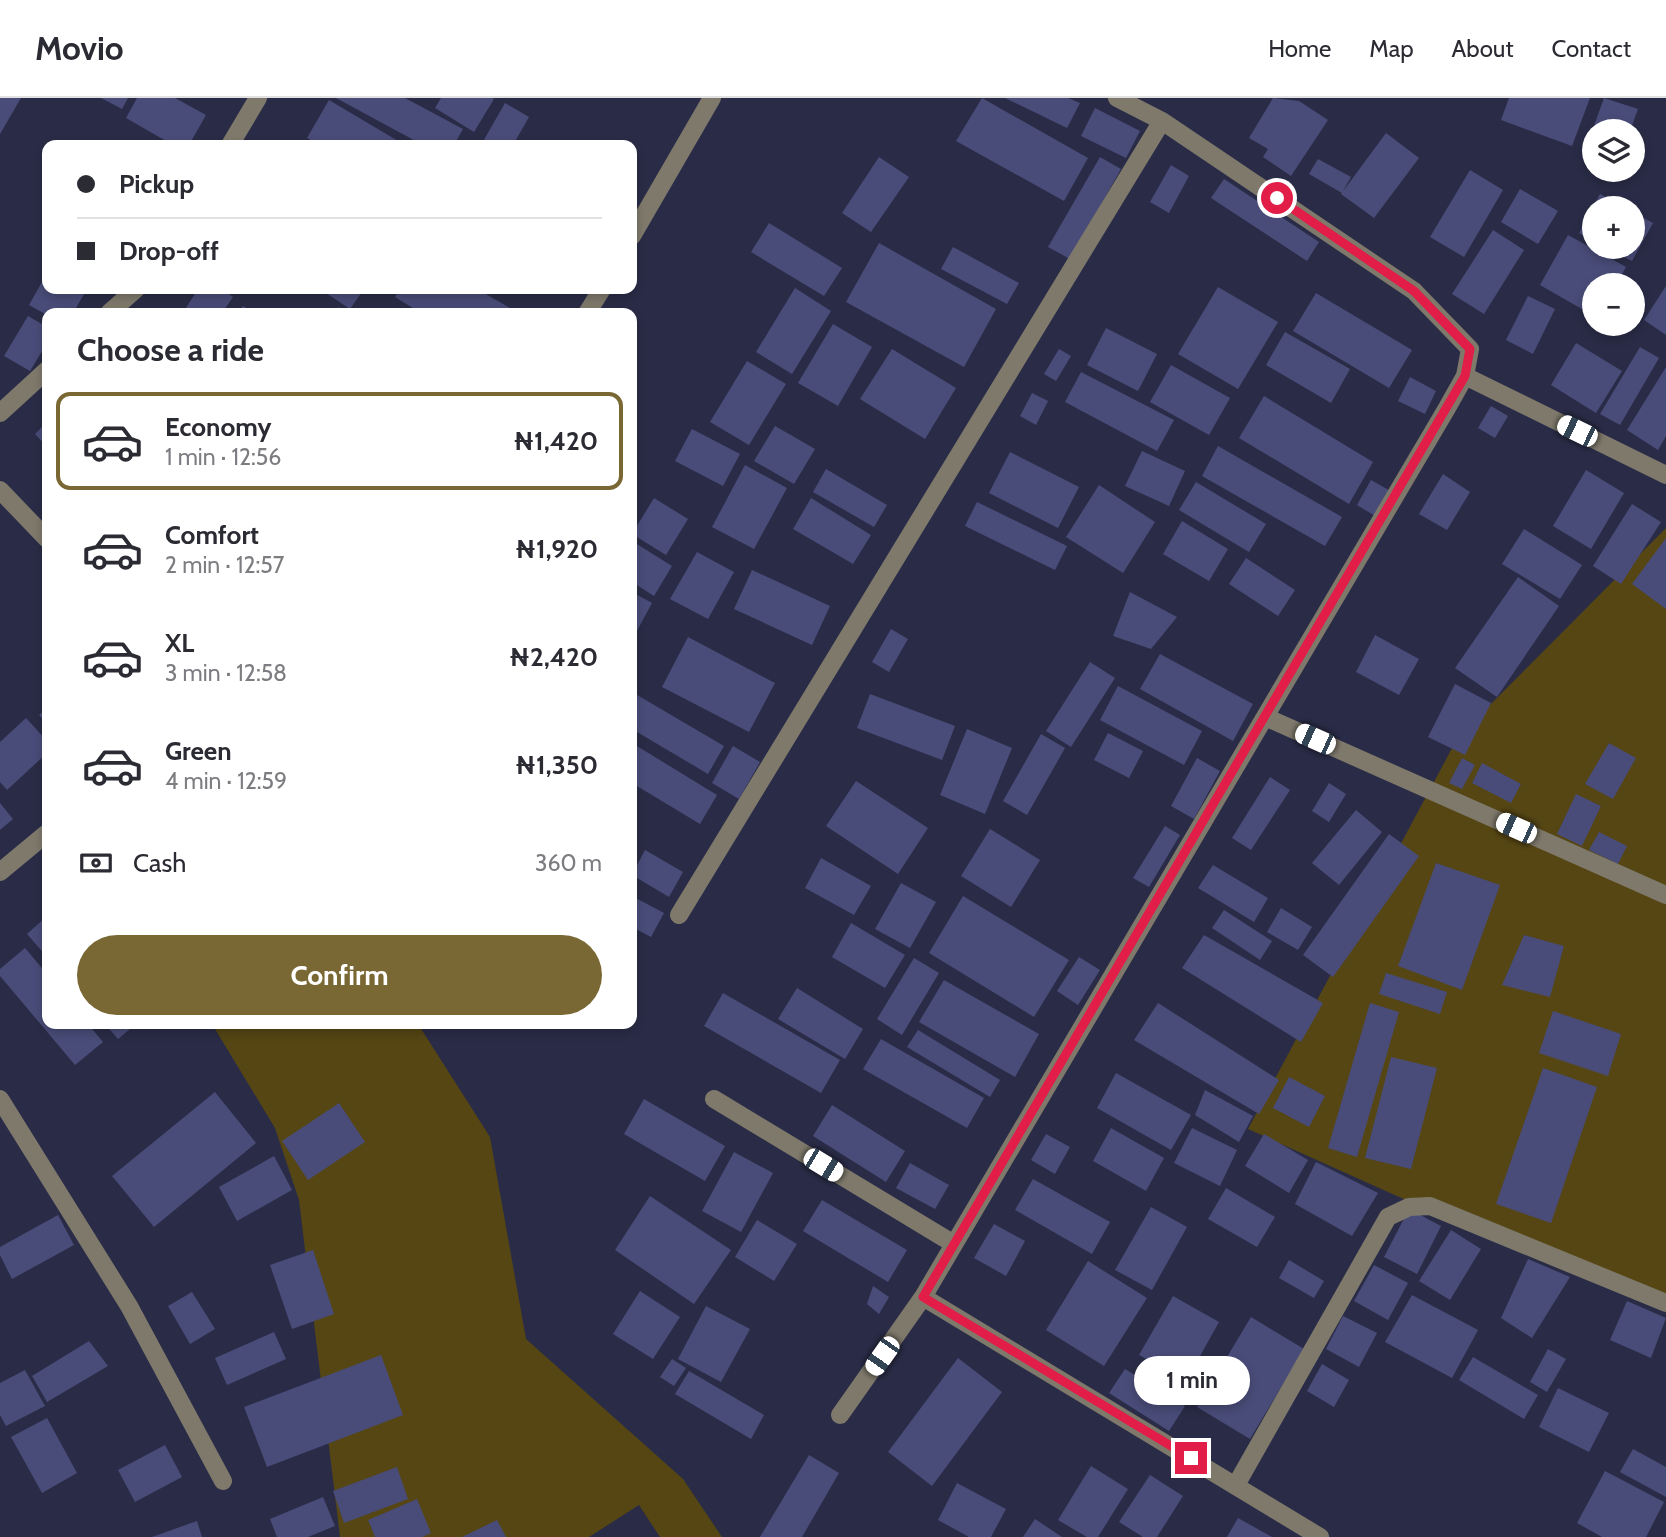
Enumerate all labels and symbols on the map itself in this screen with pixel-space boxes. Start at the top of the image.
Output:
route start [1261,182,1293,214]
car [1554,412,1601,450]
car [1292,721,1339,757]
car [1493,810,1540,846]
car [800,1145,847,1185]
car [862,1333,903,1379]
callout: 1 min [1133,1356,1249,1406]
route end [1175,1442,1207,1474]

